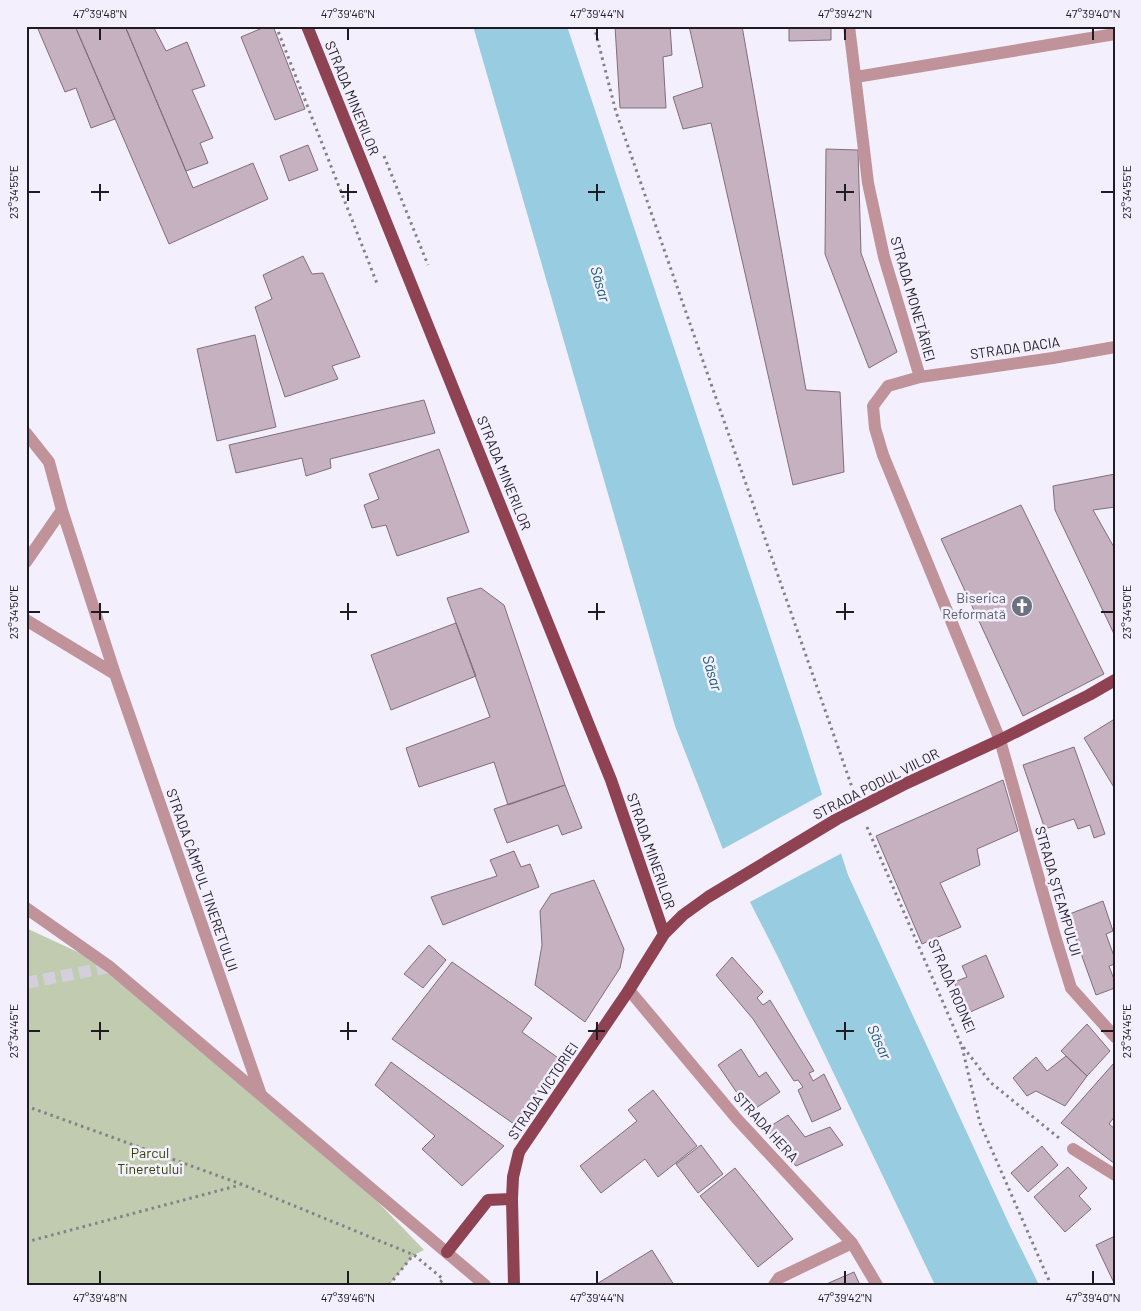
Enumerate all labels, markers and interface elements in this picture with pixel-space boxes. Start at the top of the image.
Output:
text: 47°39'48"N [73,6,127,20]
text: 47°39'46"N [321,6,375,20]
text: 47°39'44"N [570,6,624,20]
text: 47°39'42"N [818,6,872,20]
text: 47°39'40"N [1065,6,1121,20]
street label: STRADA MINERILOR [322,38,383,157]
text: 23°34'55"E [6,165,20,219]
text: 23°34'55"E [1119,165,1133,219]
street label: STRADA MONETĂRIEI [887,234,939,363]
water label: Săsar [587,264,615,304]
street label: STRADA DACIA [969,333,1061,362]
street label: STRADA MINERILOR [474,413,535,532]
text: 23°34'50"E [6,585,20,639]
text: 23°34'50"E [1119,585,1133,639]
place label: Biserica Reformată [942,589,1006,622]
church icon: Biserica Reformată [1010,594,1034,618]
water label: Săsar [699,653,727,693]
street label: STRADA PODUL VIILOR [810,744,942,823]
street label: STRADA CÂMPUL TINERETULUI [163,786,242,973]
street label: STRADA MINERILOR [624,790,679,911]
street label: STRADA ȘTEAMPULUI [1032,824,1085,958]
street label: STRADA RODNEI [925,936,980,1035]
text: 23°34'45"E [6,1004,20,1058]
text: 23°34'45"E [1119,1004,1133,1058]
water label: Săsar [864,1021,896,1062]
street label: STRADA VICTORIEI [504,1039,581,1143]
street label: STRADA HERA [731,1088,803,1166]
park label: Parcul Tineretului [117,1144,183,1177]
text: 47°39'48"N [73,1290,127,1304]
text: 47°39'46"N [321,1290,375,1304]
text: 47°39'44"N [570,1290,624,1304]
text: 47°39'42"N [818,1290,872,1304]
text: 47°39'40"N [1065,1290,1121,1304]

